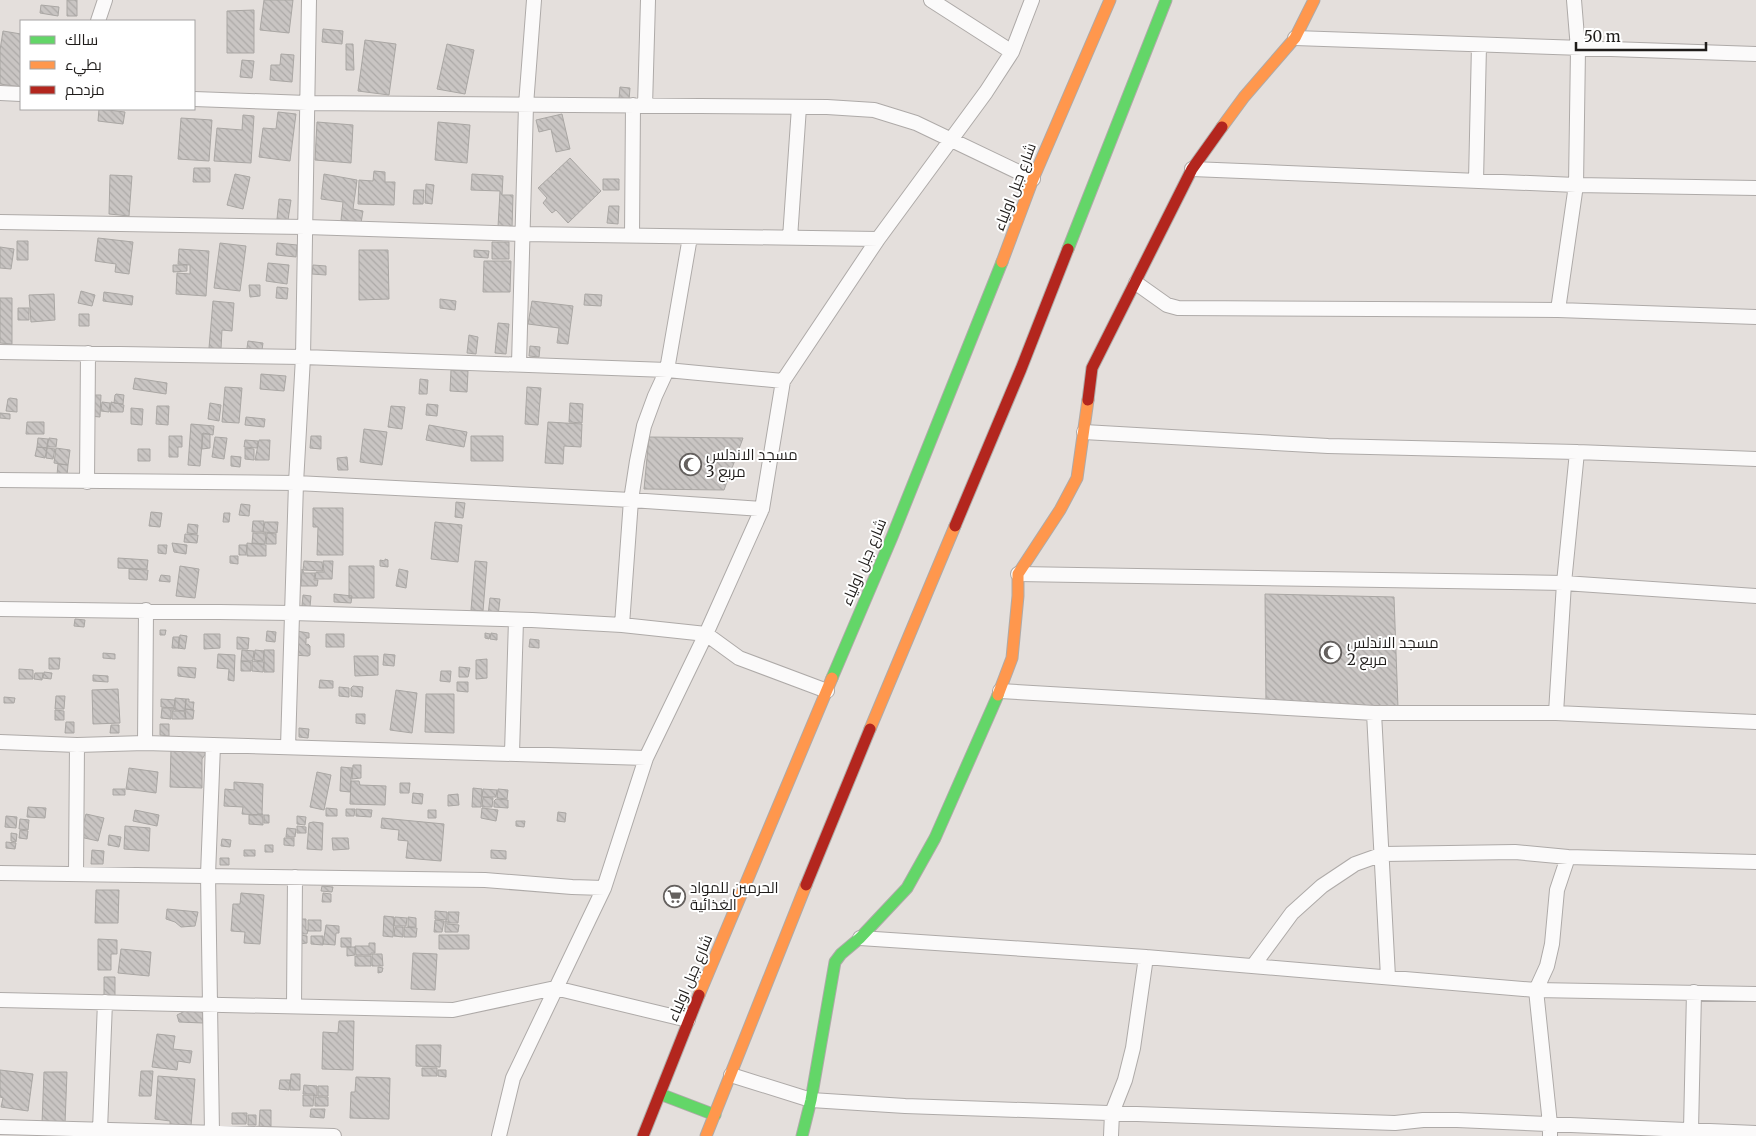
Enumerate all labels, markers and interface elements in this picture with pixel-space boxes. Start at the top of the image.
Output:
legend [20,20,195,110]
scale bar [1576,20,1706,52]
text: 50 m [1584,27,1621,46]
text: سالك [65,30,98,49]
text: بطيء [65,55,102,77]
text: مزدحم [65,80,105,100]
street label: شارع جبل اولياء [989,140,1042,234]
place label: مسجد الاندلس مربع 3 [706,445,798,483]
mosque icon: مسجد الاندلس مربع 3 [678,452,702,476]
street label: شارع جبل اولياء [837,515,892,609]
place label: مسجد الاندلس مربع 2 [1347,633,1439,671]
mosque icon: مسجد الاندلس مربع 2 [1319,640,1343,664]
place label: الحرمين للمواد الغذائية [690,878,779,914]
supermarket icon: الحرمين للمواد الغذائية [662,885,686,909]
street label: شارع جبل اولياء [663,931,718,1025]

